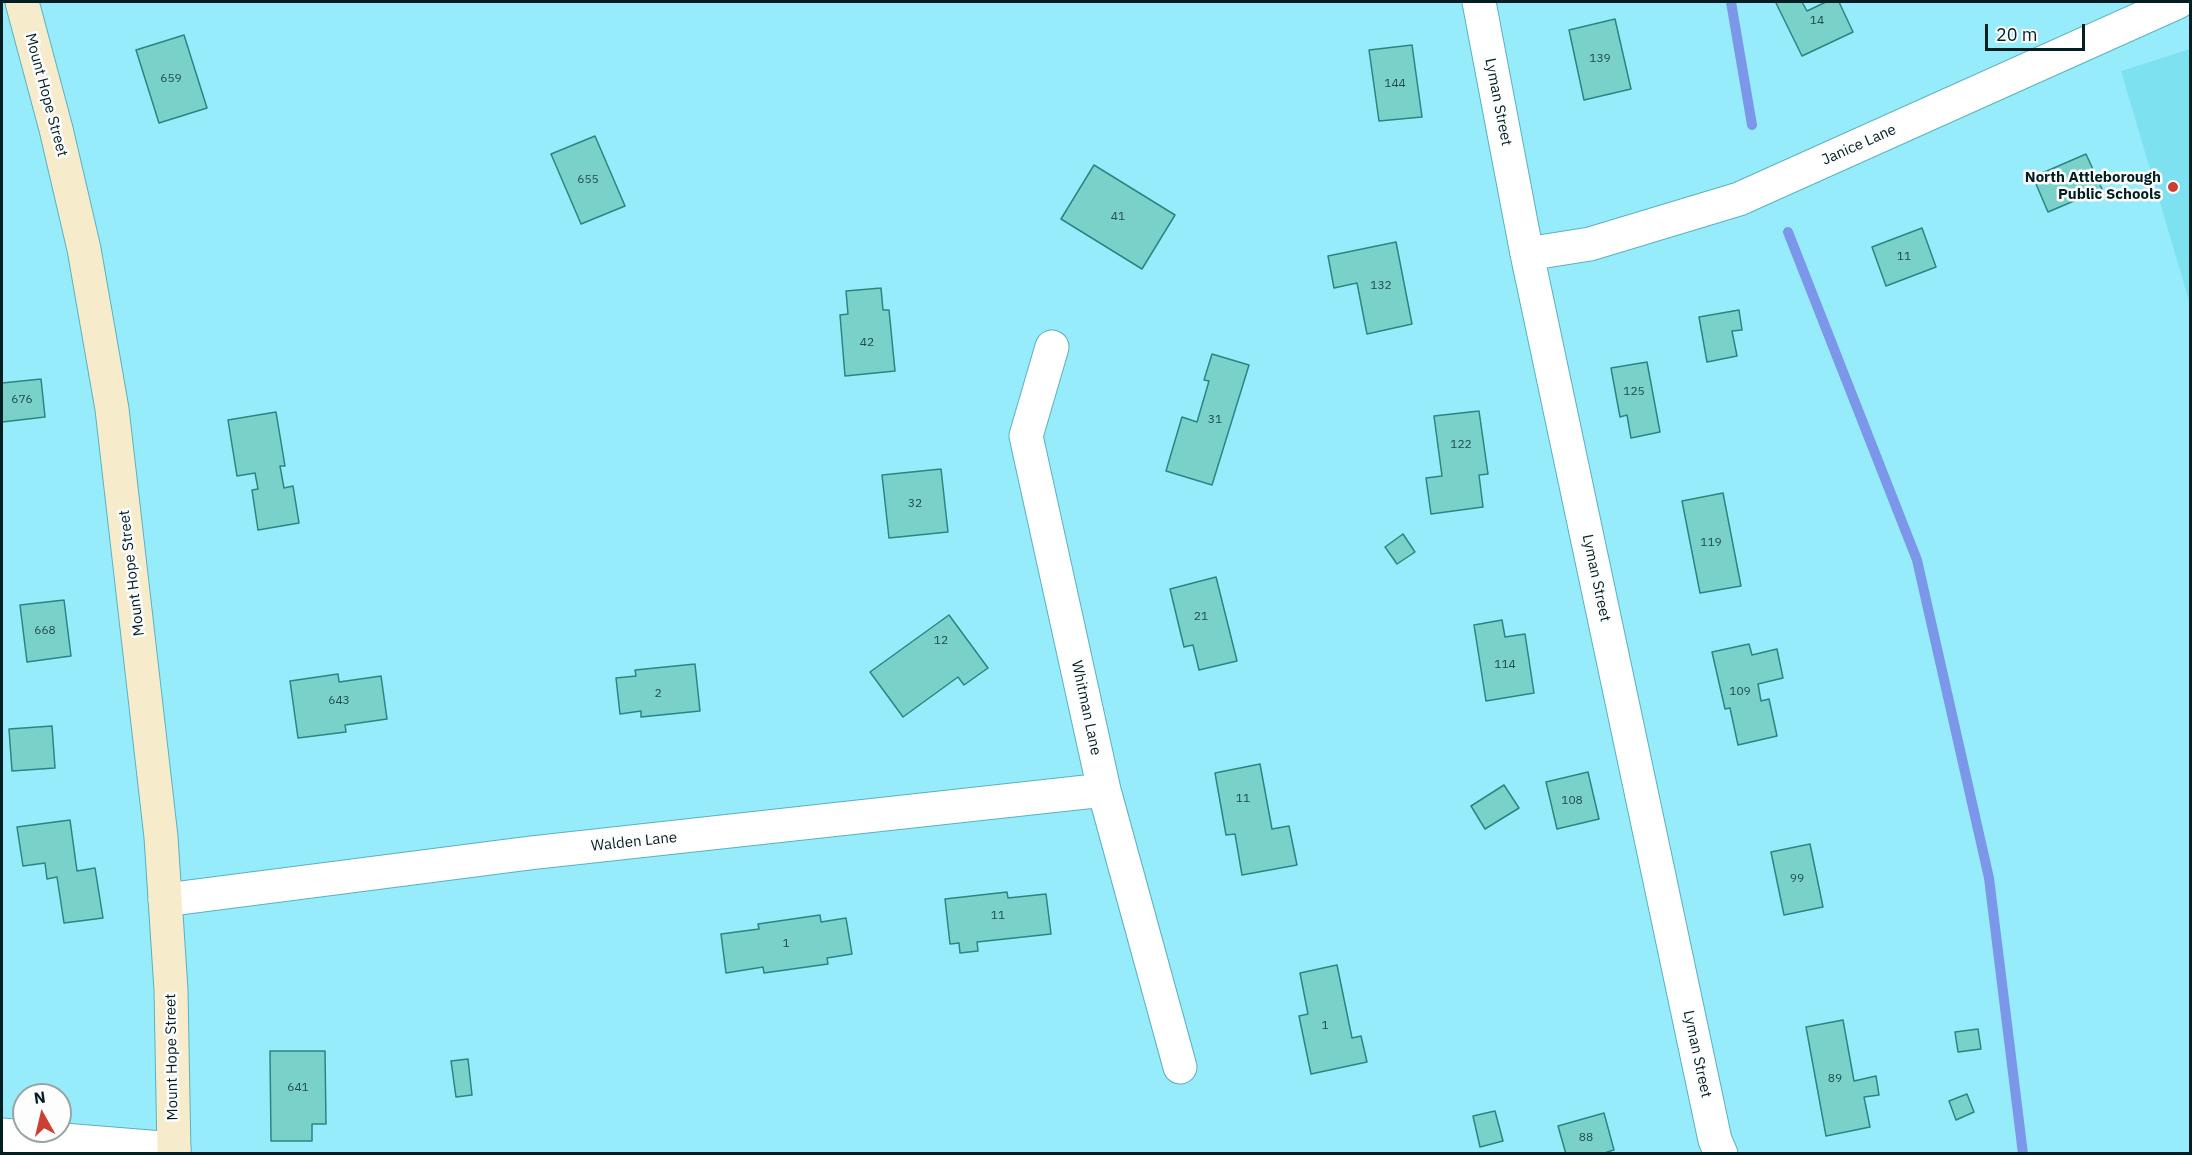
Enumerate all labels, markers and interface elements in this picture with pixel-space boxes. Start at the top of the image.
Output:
scale bar [1988,12,2088,50]
house number: 14 [1810,14,1824,28]
text: 20 m [1996,23,2038,46]
street label: Mount Hope Street [21,31,71,159]
house number: 139 [1589,52,1611,66]
street label: Lyman Street [1481,57,1515,147]
house number: 659 [160,72,182,86]
house number: 144 [1384,77,1406,91]
street label: Janice Lane [1819,121,1899,169]
place label: North Attleborough Public Schools [2025,169,2161,204]
house number: 655 [577,173,599,187]
marker: North Attleborough Public Schools [2166,180,2180,194]
house number: 41 [1111,210,1125,224]
house number: 11 [1897,250,1911,264]
house number: 132 [1370,279,1392,293]
house number: 42 [860,336,874,350]
house number: 125 [1623,385,1645,399]
house number: 676 [11,393,33,407]
house number: 31 [1208,413,1222,427]
house number: 122 [1450,438,1472,452]
house number: 32 [908,497,922,511]
street label: Mount Hope Street [115,509,149,637]
street label: Lyman Street [1578,533,1614,623]
house number: 119 [1700,536,1722,550]
house number: 21 [1194,610,1208,624]
house number: 668 [34,624,56,638]
house number: 12 [934,634,948,648]
house number: 114 [1494,658,1516,672]
street label: Whitman Lane [1067,659,1105,757]
house number: 109 [1729,685,1751,699]
house number: 2 [654,687,662,701]
house number: 643 [328,694,350,708]
house number: 11 [1236,792,1250,806]
house number: 108 [1561,794,1583,808]
street label: Walden Lane [590,829,678,855]
house number: 99 [1790,872,1804,886]
house number: 11 [991,909,1005,923]
house number: 1 [782,937,790,951]
street label: Mount Hope Street [162,993,182,1121]
street label: Lyman Street [1679,1009,1715,1099]
house number: 1 [1321,1019,1329,1033]
house number: 89 [1828,1072,1842,1086]
house number: 641 [287,1081,309,1095]
north arrow [12,1083,72,1143]
text: N [33,1086,47,1108]
house number: 88 [1579,1131,1593,1145]

